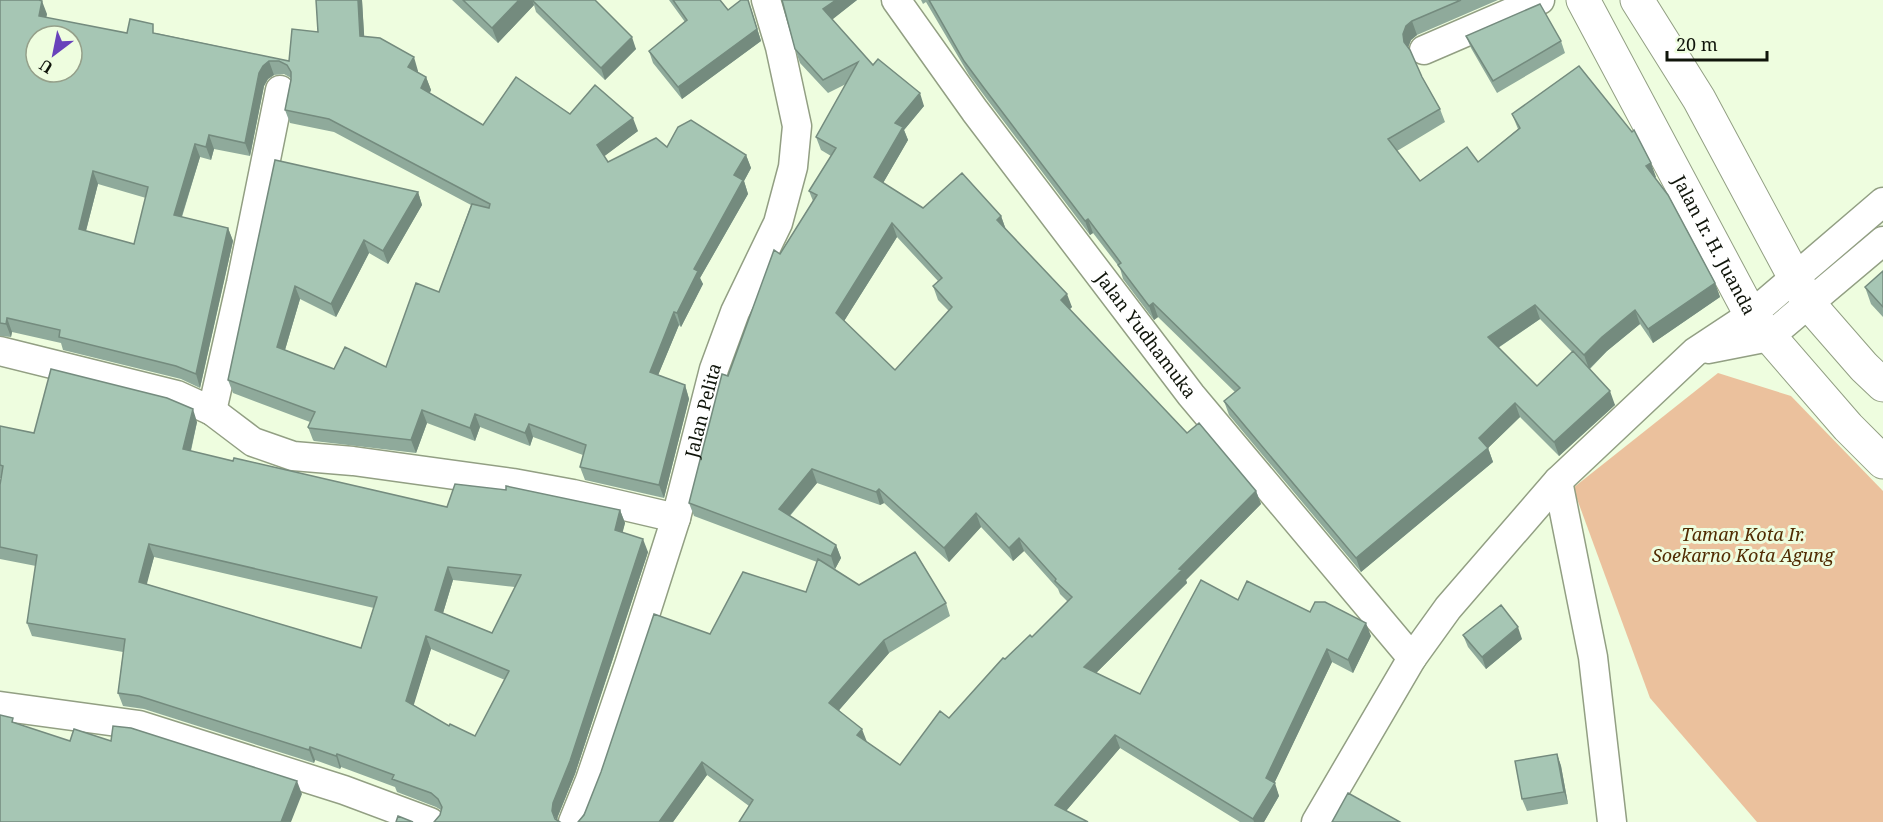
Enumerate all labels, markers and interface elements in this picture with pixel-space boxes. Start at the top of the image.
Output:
north arrow [24,24,84,84]
scale bar [1667,24,1768,62]
text: 20 m [1676,32,1718,56]
text: U [35,54,57,79]
street label: Jalan Ir. H. Juanda [1667,170,1762,319]
street label: Jalan Yudhamuka [1090,266,1202,403]
street label: Jalan Pelita [679,359,726,461]
park label: Taman Kota Ir. Soekarno Kota Agung [1652,522,1835,567]

